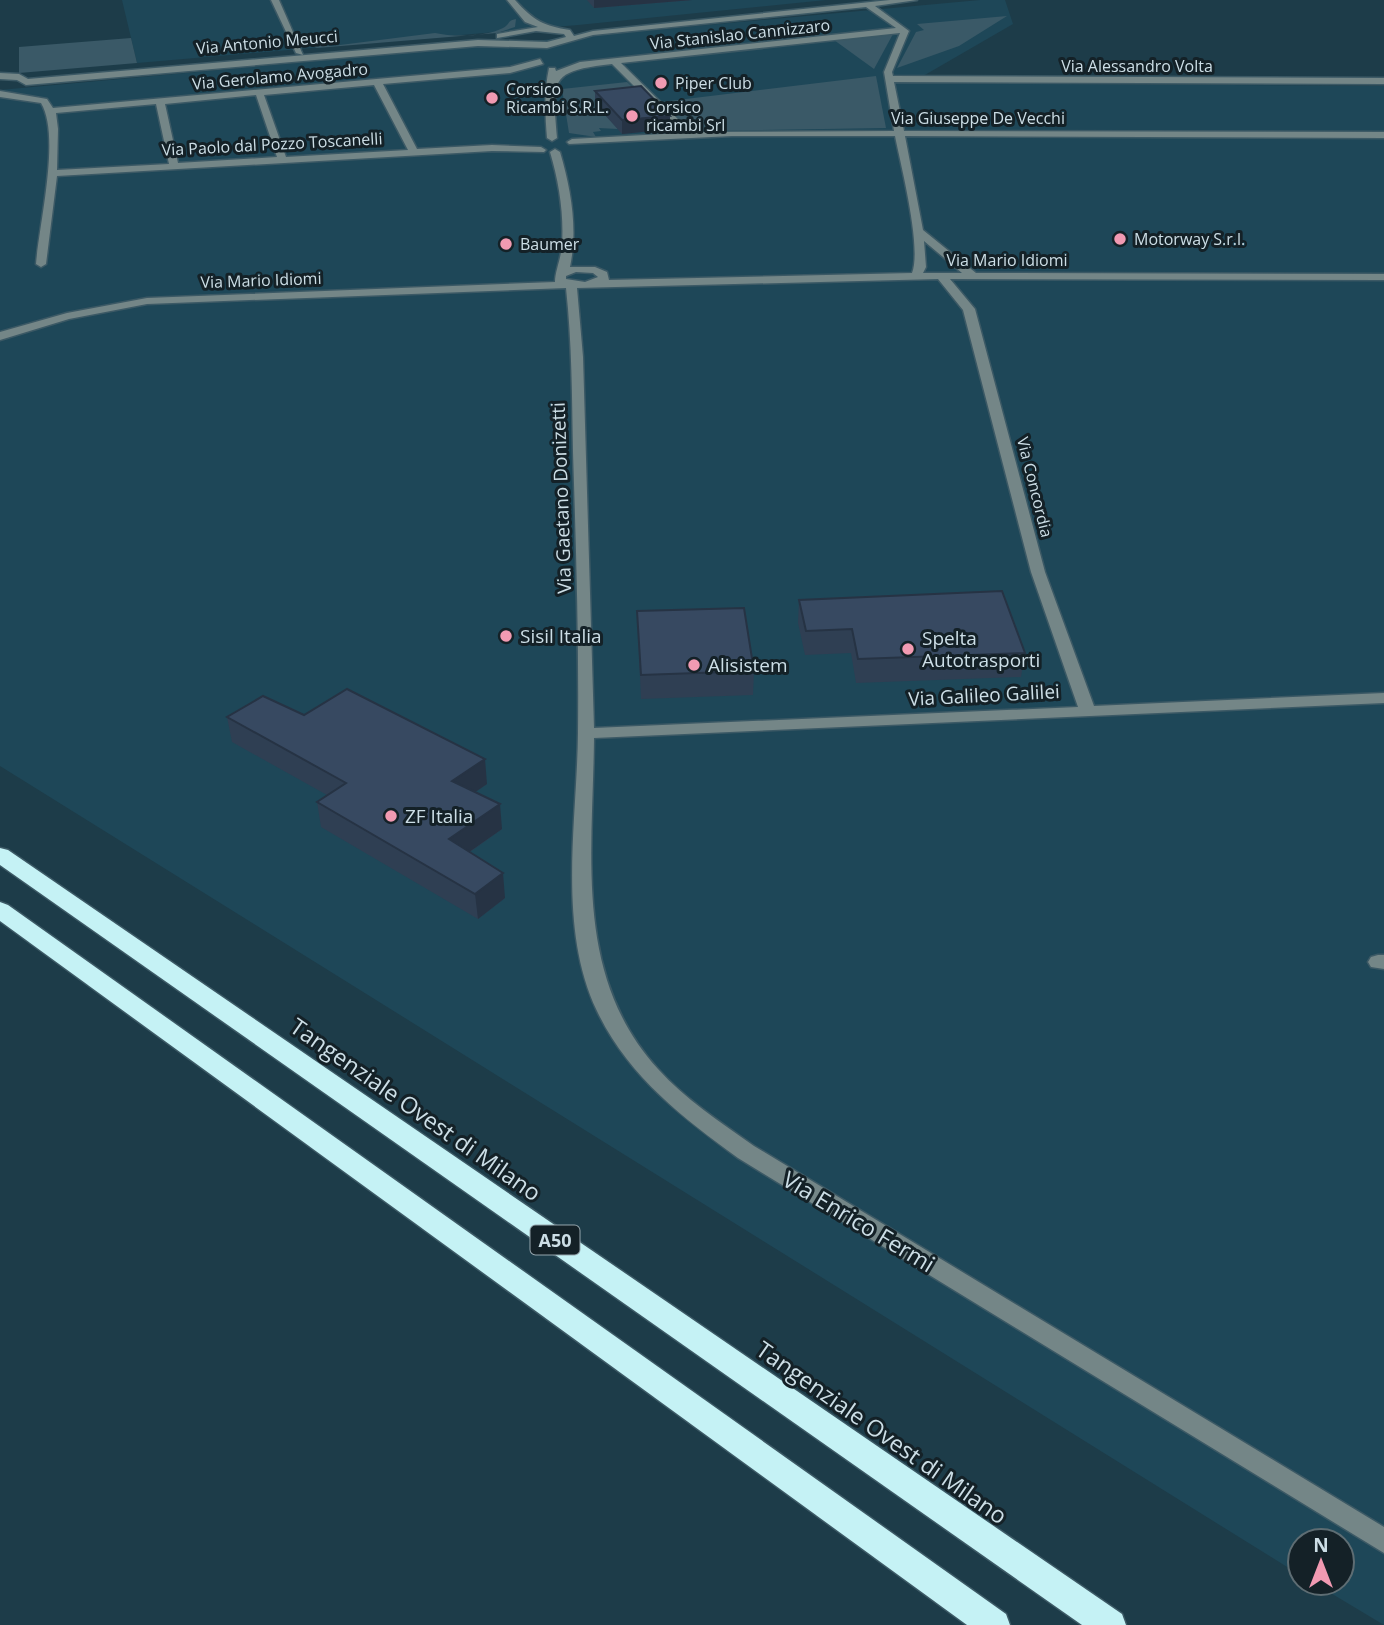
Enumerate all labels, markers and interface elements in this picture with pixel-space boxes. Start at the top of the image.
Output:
street label: Via Stanislao Cannizzaro [649,14,831,54]
street label: Via Antonio Meucci [195,25,339,59]
street label: Via Alessandro Volta [1061,55,1213,77]
street label: Via Gerolamo Avogadro [191,57,369,95]
place label: Piper Club [675,72,752,94]
marker: Piper Club [653,75,669,91]
place label: Corsico Ricambi S.R.L. [506,78,609,118]
marker: Corsico Ricambi S.R.L. [484,90,500,106]
place label: Corsico ricambi Srl [646,96,725,136]
street label: Via Giuseppe De Vecchi [891,107,1065,129]
marker: Corsico ricambi Srl [624,108,640,124]
street label: Via Paolo dal Pozzo Toscanelli [161,127,383,161]
place label: Motorway S.r.l. [1134,228,1245,250]
marker: Motorway S.r.l. [1112,231,1128,247]
place label: Baumer [520,233,580,255]
marker: Baumer [498,236,514,252]
street label: Via Mario Idiomi [946,249,1068,271]
street label: Via Mario Idiomi [200,267,322,293]
street label: Via Gaetano Donizetti [545,402,577,594]
street label: Via Concordia [1012,435,1058,539]
place label: Sisil Italia [520,623,602,649]
place label: Spelta Autotrasporti [922,625,1040,673]
marker: Sisil Italia [498,628,514,644]
marker: Spelta Autotrasporti [900,641,916,657]
place label: Alisistem [708,652,788,678]
marker: Alisistem [686,657,702,673]
street label: Via Galileo Galilei [908,678,1060,712]
place label: ZF Italia [405,803,473,829]
marker: ZF Italia [383,808,399,824]
street label: Tangenziale Ovest di Milano [284,1010,548,1208]
street label: Via Enrico Fermi [777,1163,941,1279]
road number: A50 [530,1226,580,1254]
street label: Tangenziale Ovest di Milano [750,1333,1014,1531]
north arrow [1286,1527,1356,1597]
text: N [1313,1532,1329,1558]

